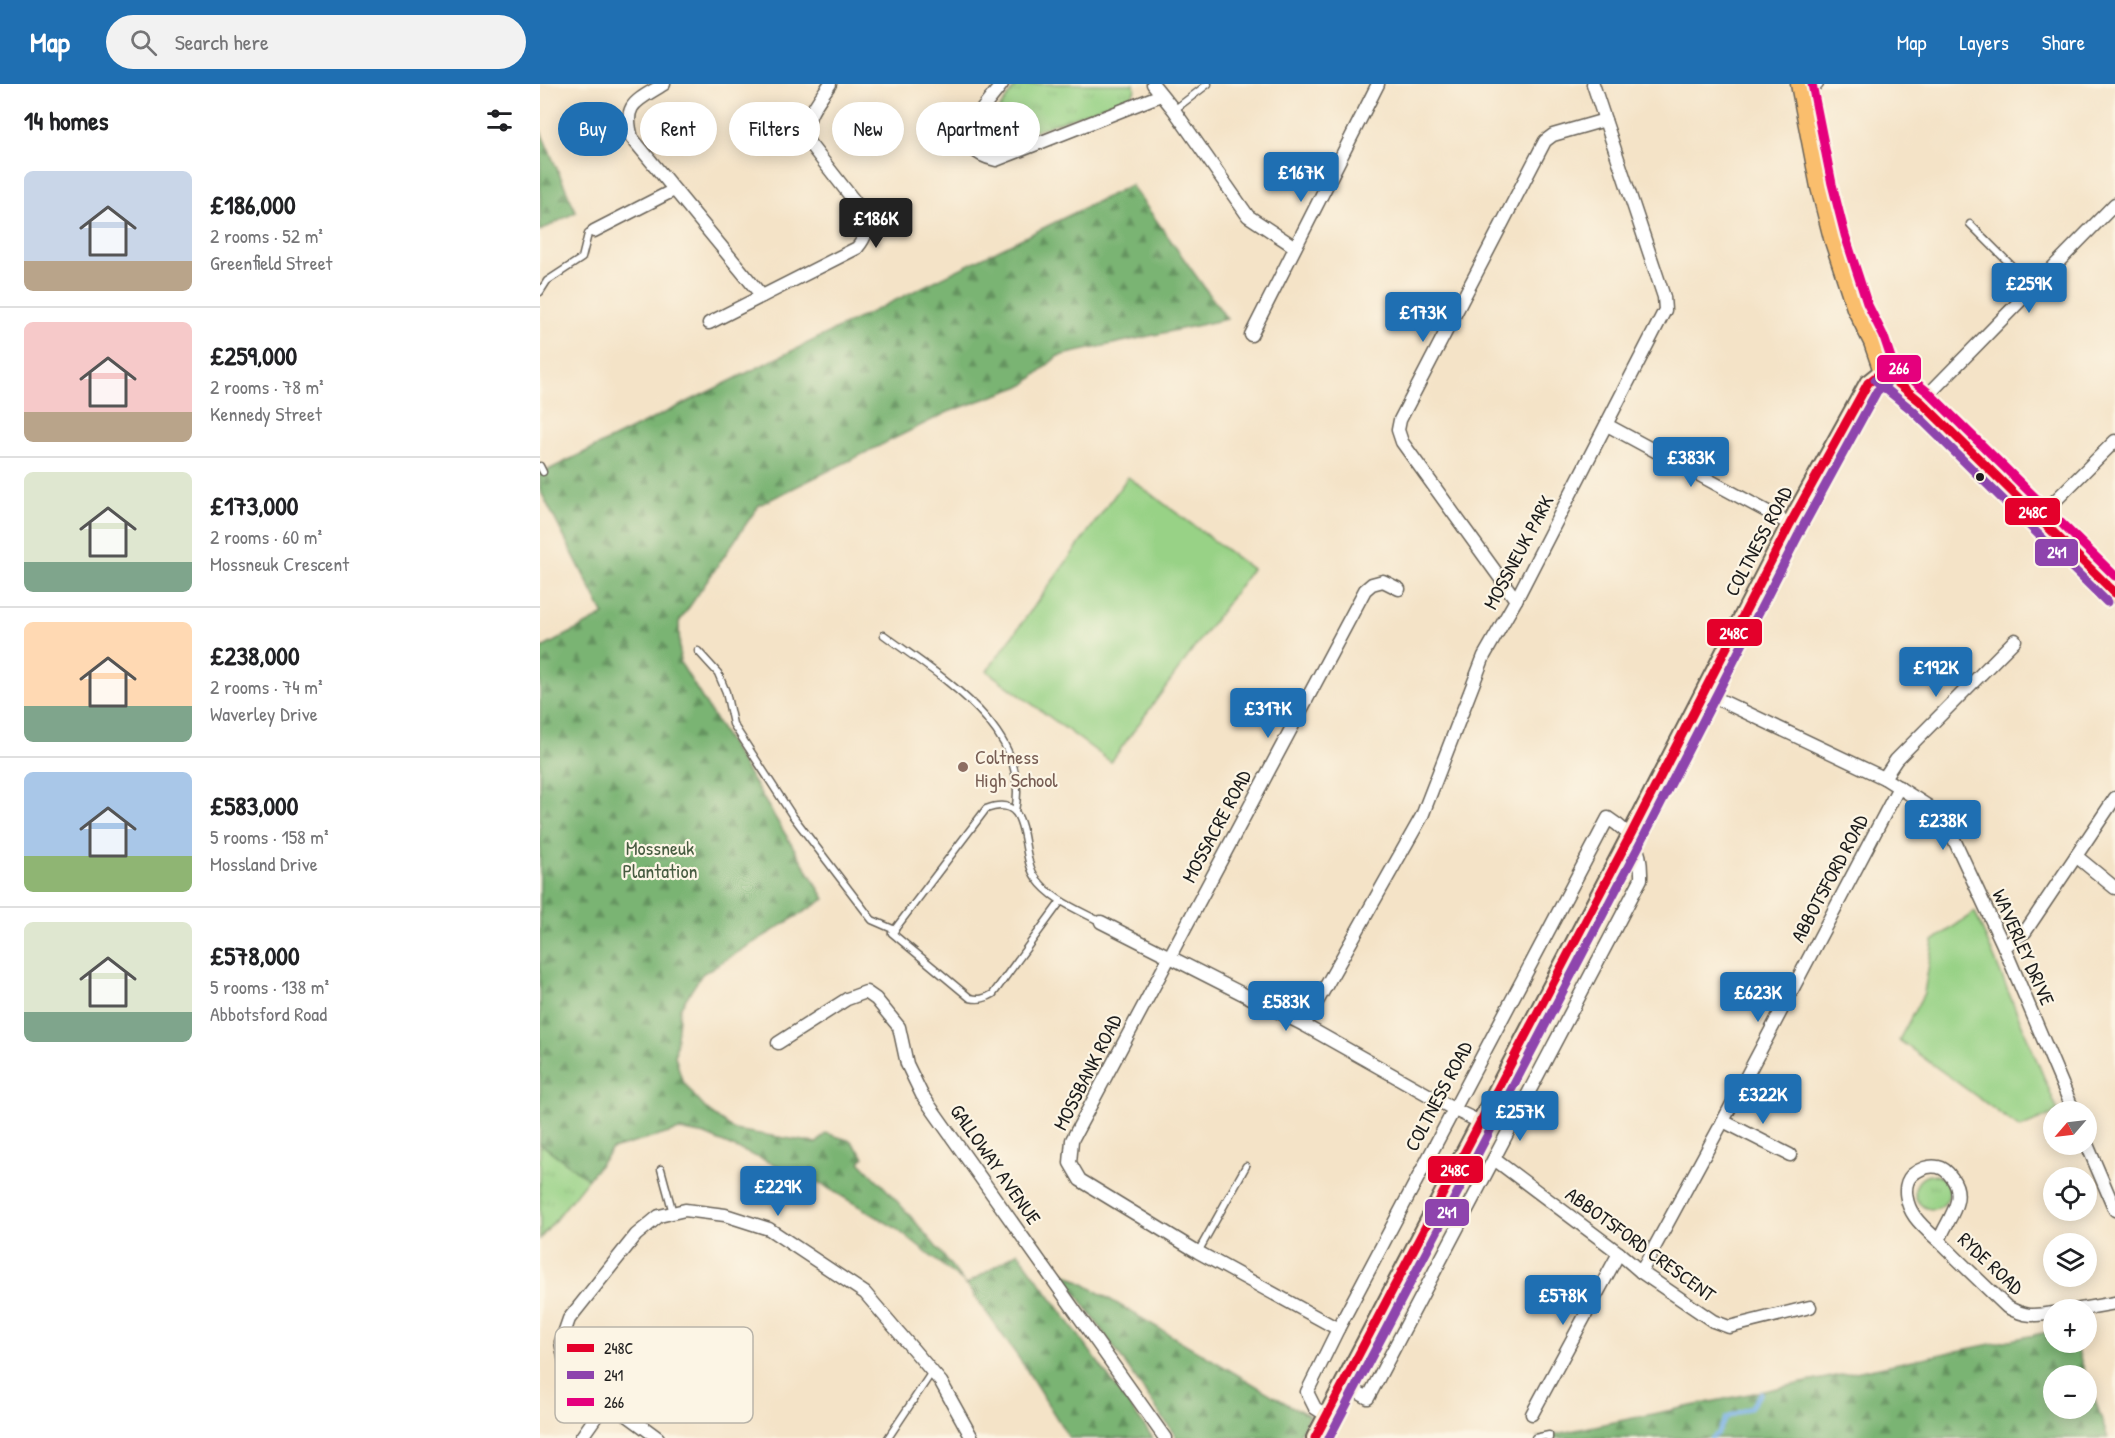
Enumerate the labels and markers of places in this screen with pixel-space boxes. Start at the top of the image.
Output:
pin: £167K [1259,152,1343,203]
pin: £186K [834,198,918,249]
pin: £259K [1987,263,2071,314]
pin: £173K [1381,292,1465,343]
pin: £383K [1649,437,1733,488]
unlabelled marker [1974,471,1986,483]
pin: £192K [1894,647,1978,698]
pin: £317K [1226,688,1310,739]
place label: Coltness High School [975,743,1058,793]
marker: Coltness High School [956,760,970,774]
pin: £238K [1901,800,1985,851]
pin: £623K [1716,972,1800,1023]
pin: £583K [1244,981,1328,1032]
pin: £322K [1721,1074,1805,1125]
pin: £257K [1478,1091,1562,1142]
pin: £229K [736,1166,820,1217]
pin: £578K [1521,1275,1605,1326]

